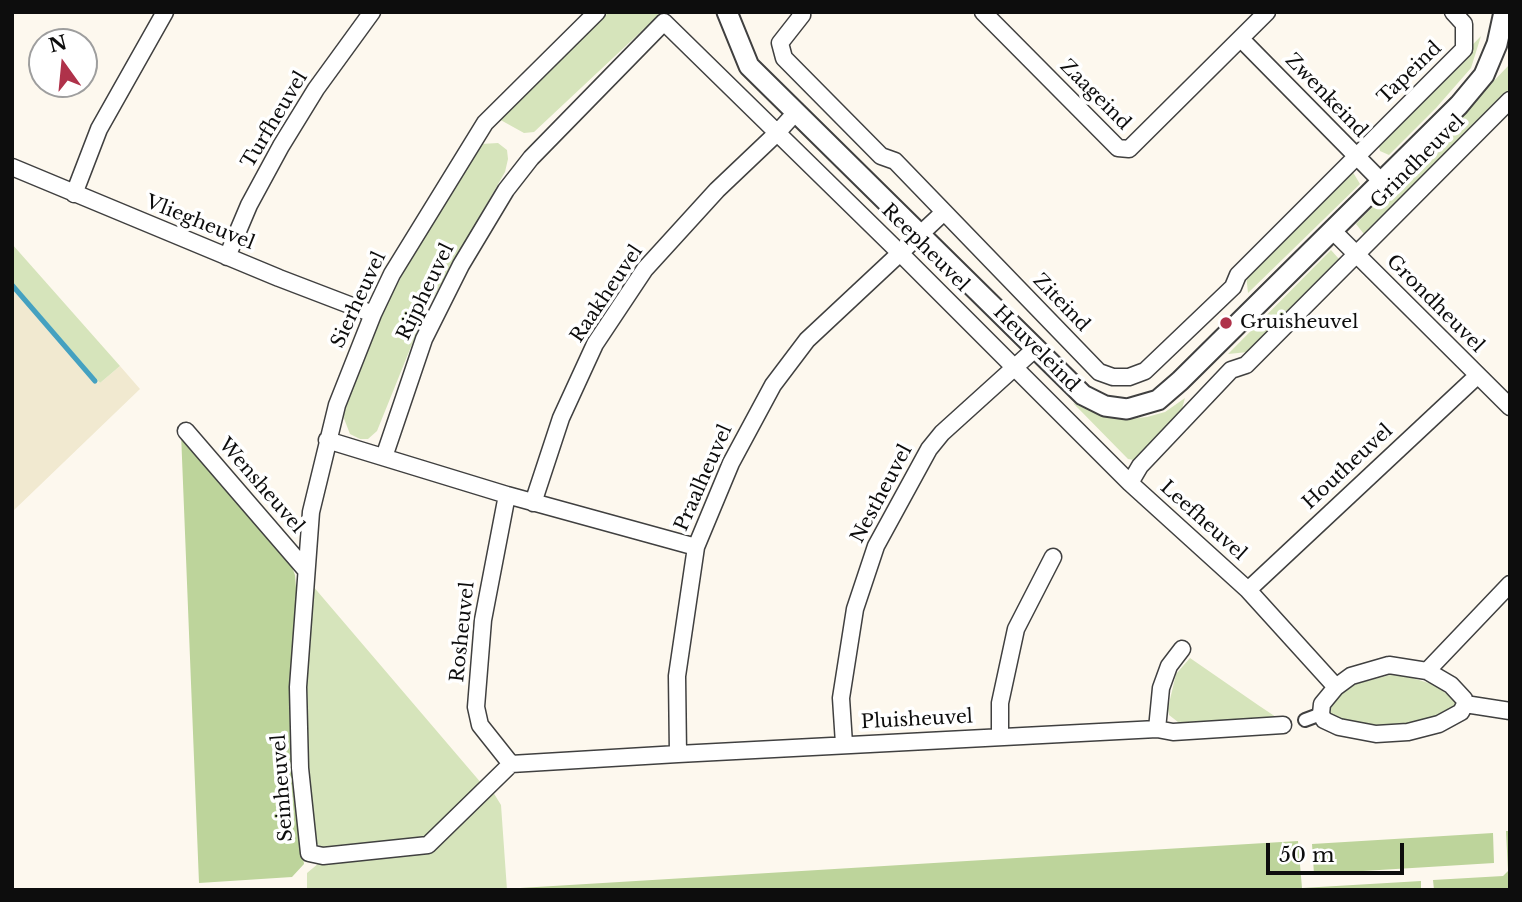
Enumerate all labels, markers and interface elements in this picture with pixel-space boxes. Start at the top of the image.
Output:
north arrow [28,28,98,98]
text: N [46,31,70,58]
street label: Tapeind [1373,37,1447,109]
street label: Zwenkeind [1280,49,1372,143]
street label: Zaageind [1055,55,1135,135]
street label: Turfheuvel [237,68,313,172]
street label: Grindheuvel [1366,110,1470,214]
street label: Vliegheuvel [142,191,258,255]
street label: Reepheuvel [876,199,974,297]
street label: Rijpheuvel [393,240,459,344]
street label: Raakheuvel [566,241,648,347]
street label: Sierheuvel [327,248,391,352]
street label: Grondheuvel [1381,250,1489,358]
street label: Ziteind [1028,269,1094,337]
street label: Heuveleind [988,301,1084,397]
place label: Gruisheuvel [1240,312,1358,334]
marker: Gruisheuvel [1218,315,1234,331]
street label: Houtheuvel [1298,420,1398,514]
street label: Praalheuvel [670,421,738,535]
street label: Wensheuvel [214,434,308,538]
street label: Nestheuvel [847,441,917,547]
street label: Leefheuvel [1155,476,1251,566]
street label: Rosheuvel [446,581,480,683]
street label: Pluisheuvel [860,706,974,734]
street label: Seinheuvel [268,734,298,842]
scale bar [1270,828,1408,872]
text: 50 m [1279,842,1334,868]

